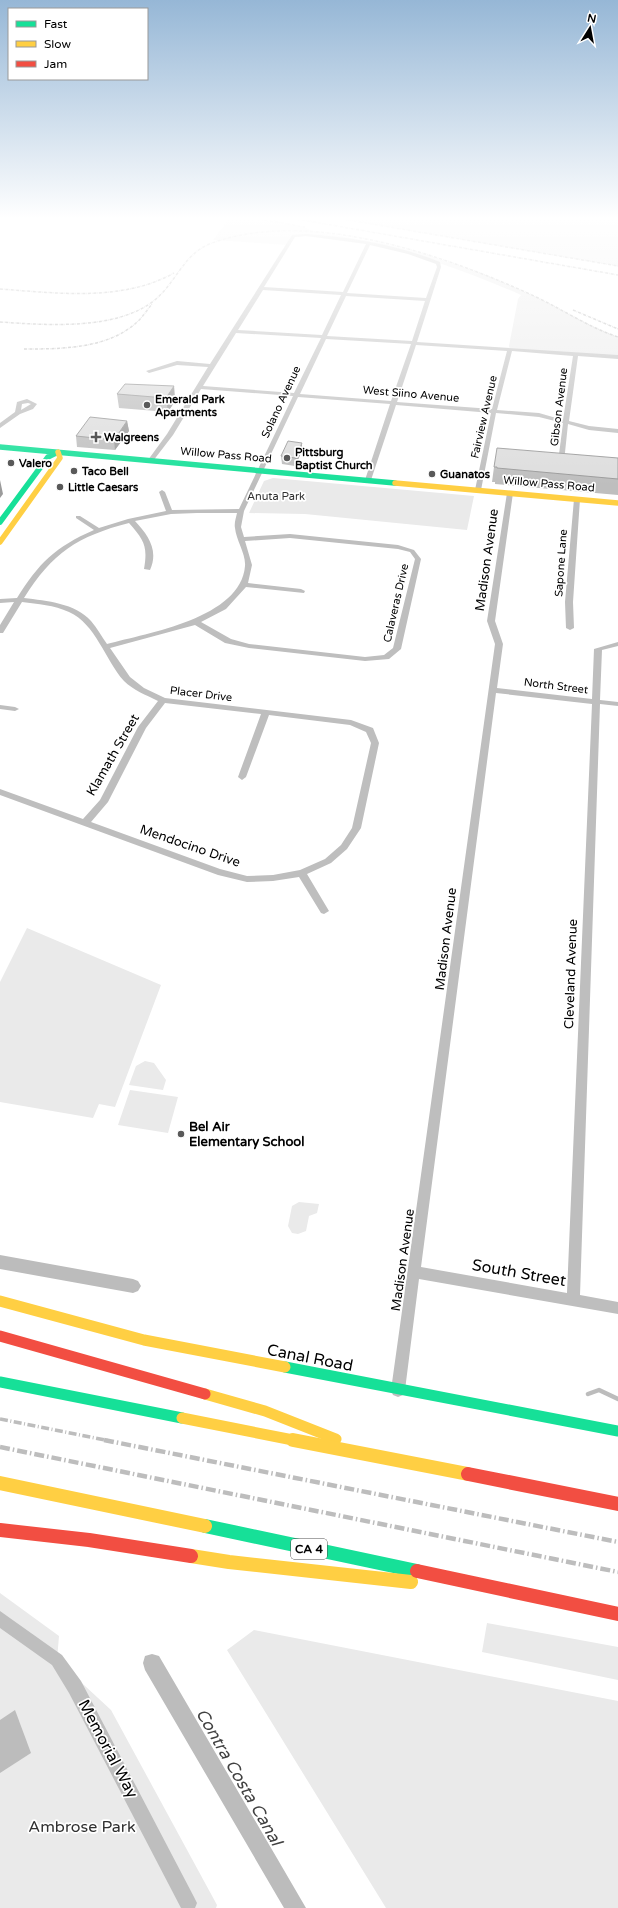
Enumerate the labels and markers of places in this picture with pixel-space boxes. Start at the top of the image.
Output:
place label: Emerald Park Apartments [155,393,225,420]
marker: Emerald Park Apartments [142,400,152,410]
place label: Walgreens [104,431,160,445]
marker: Walgreens [91,432,101,442]
place label: Pittsburg Baptist Church [295,446,373,473]
marker: Pittsburg Baptist Church [282,453,292,463]
place label: Valero [19,457,52,470]
marker: Valero [6,458,16,468]
place label: Taco Bell [81,465,129,478]
marker: Taco Bell [69,466,79,476]
place label: Guanatos [440,468,491,481]
marker: Guanatos [427,469,437,479]
place label: Little Caesars [68,481,139,494]
marker: Little Caesars [55,482,65,492]
place label: Bel Air Elementary School [189,1119,304,1150]
marker: Bel Air Elementary School [176,1129,186,1139]

